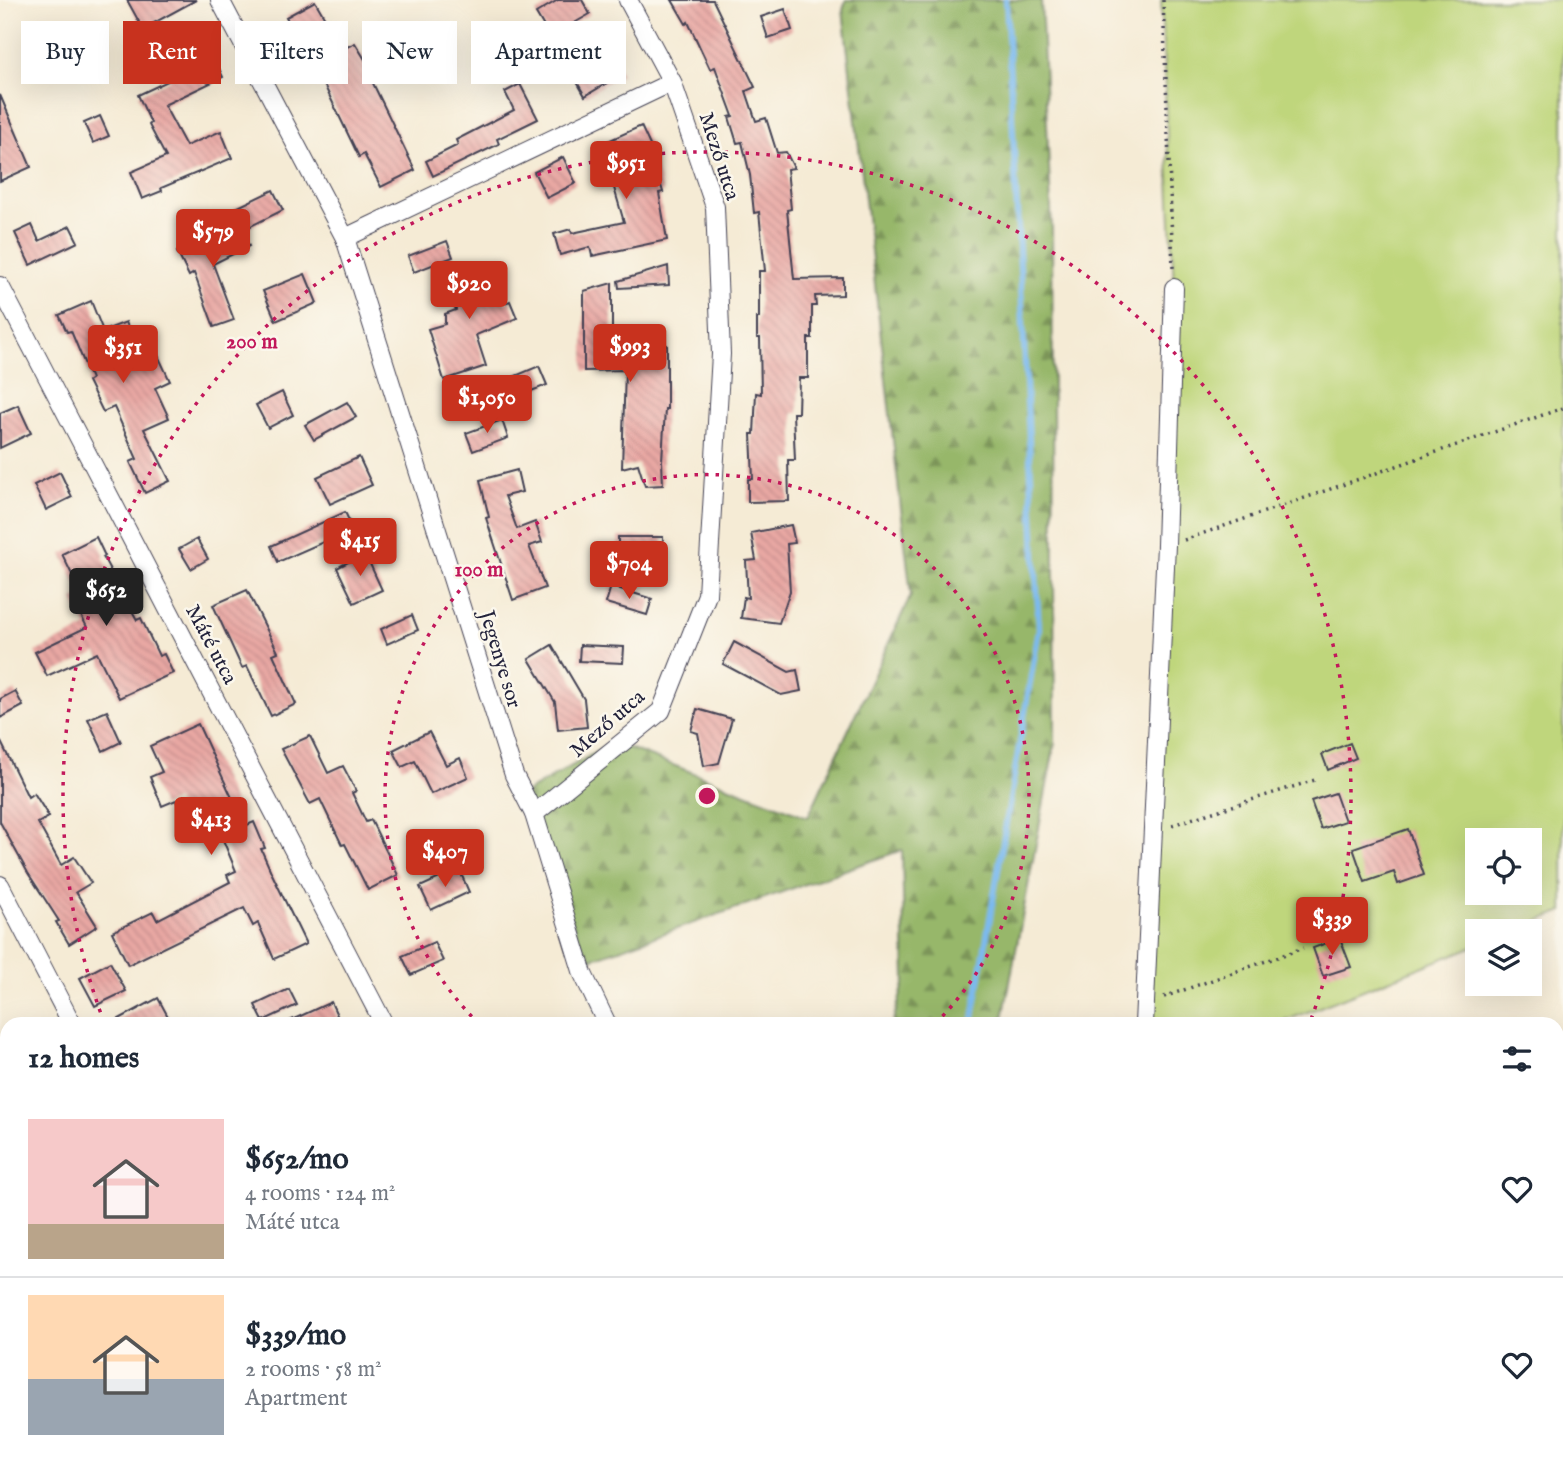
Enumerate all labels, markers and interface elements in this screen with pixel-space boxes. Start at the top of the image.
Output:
chip: Buy [21,21,109,84]
chip: Rent [123,21,221,84]
chip: Filters [235,21,348,84]
chip: New [362,21,457,84]
chip: Apartment [471,21,626,84]
street label: Mező utca [692,109,746,205]
pin: $951 [585,142,667,201]
text: $951 [606,149,646,178]
pin: $579 [172,210,254,269]
text: $579 [192,217,234,246]
pin: $920 [428,262,510,321]
text: $920 [447,269,491,298]
pin: $993 [589,324,671,384]
pin: $351 [82,326,164,385]
text: 200 m [226,329,278,356]
text: $993 [609,332,651,361]
text: $351 [104,333,142,362]
pin: $1,050 [430,376,544,435]
text: $1,050 [458,383,516,412]
pin: $415 [319,518,401,578]
text: $415 [340,526,380,555]
pin: $704 [588,542,670,601]
text: $704 [606,549,652,578]
text: 100 m [454,557,504,584]
pin: $652 [65,568,147,628]
text: $652 [85,576,127,605]
street label: Máté utca [178,600,243,690]
street label: Jegenye sor [471,606,527,712]
street label: Mező utca [565,683,652,764]
centre of rings [695,784,719,808]
pin: $413 [170,798,252,857]
text: $413 [190,805,232,834]
map controls [1465,828,1542,996]
button: locate [1465,828,1542,905]
pin: $407 [404,830,486,889]
text: $407 [422,837,468,866]
pin: $339 [1291,898,1373,957]
text: $339 [1312,905,1352,934]
button: layers [1465,919,1542,996]
text: 12 homes [28,1040,139,1078]
icon: filters [1498,1040,1536,1078]
text: $652/mo [245,1141,349,1179]
icon: home [84,1147,168,1231]
icon: heart [1498,1170,1536,1208]
text: 4 rooms · 124 m² [245,1179,395,1208]
text: Máté utca [245,1208,340,1237]
text: $339/mo [245,1317,346,1355]
icon: home [84,1323,168,1407]
icon: heart [1498,1346,1536,1384]
text: 2 rooms · 58 m² [245,1355,382,1384]
text: Apartment [245,1384,348,1413]

